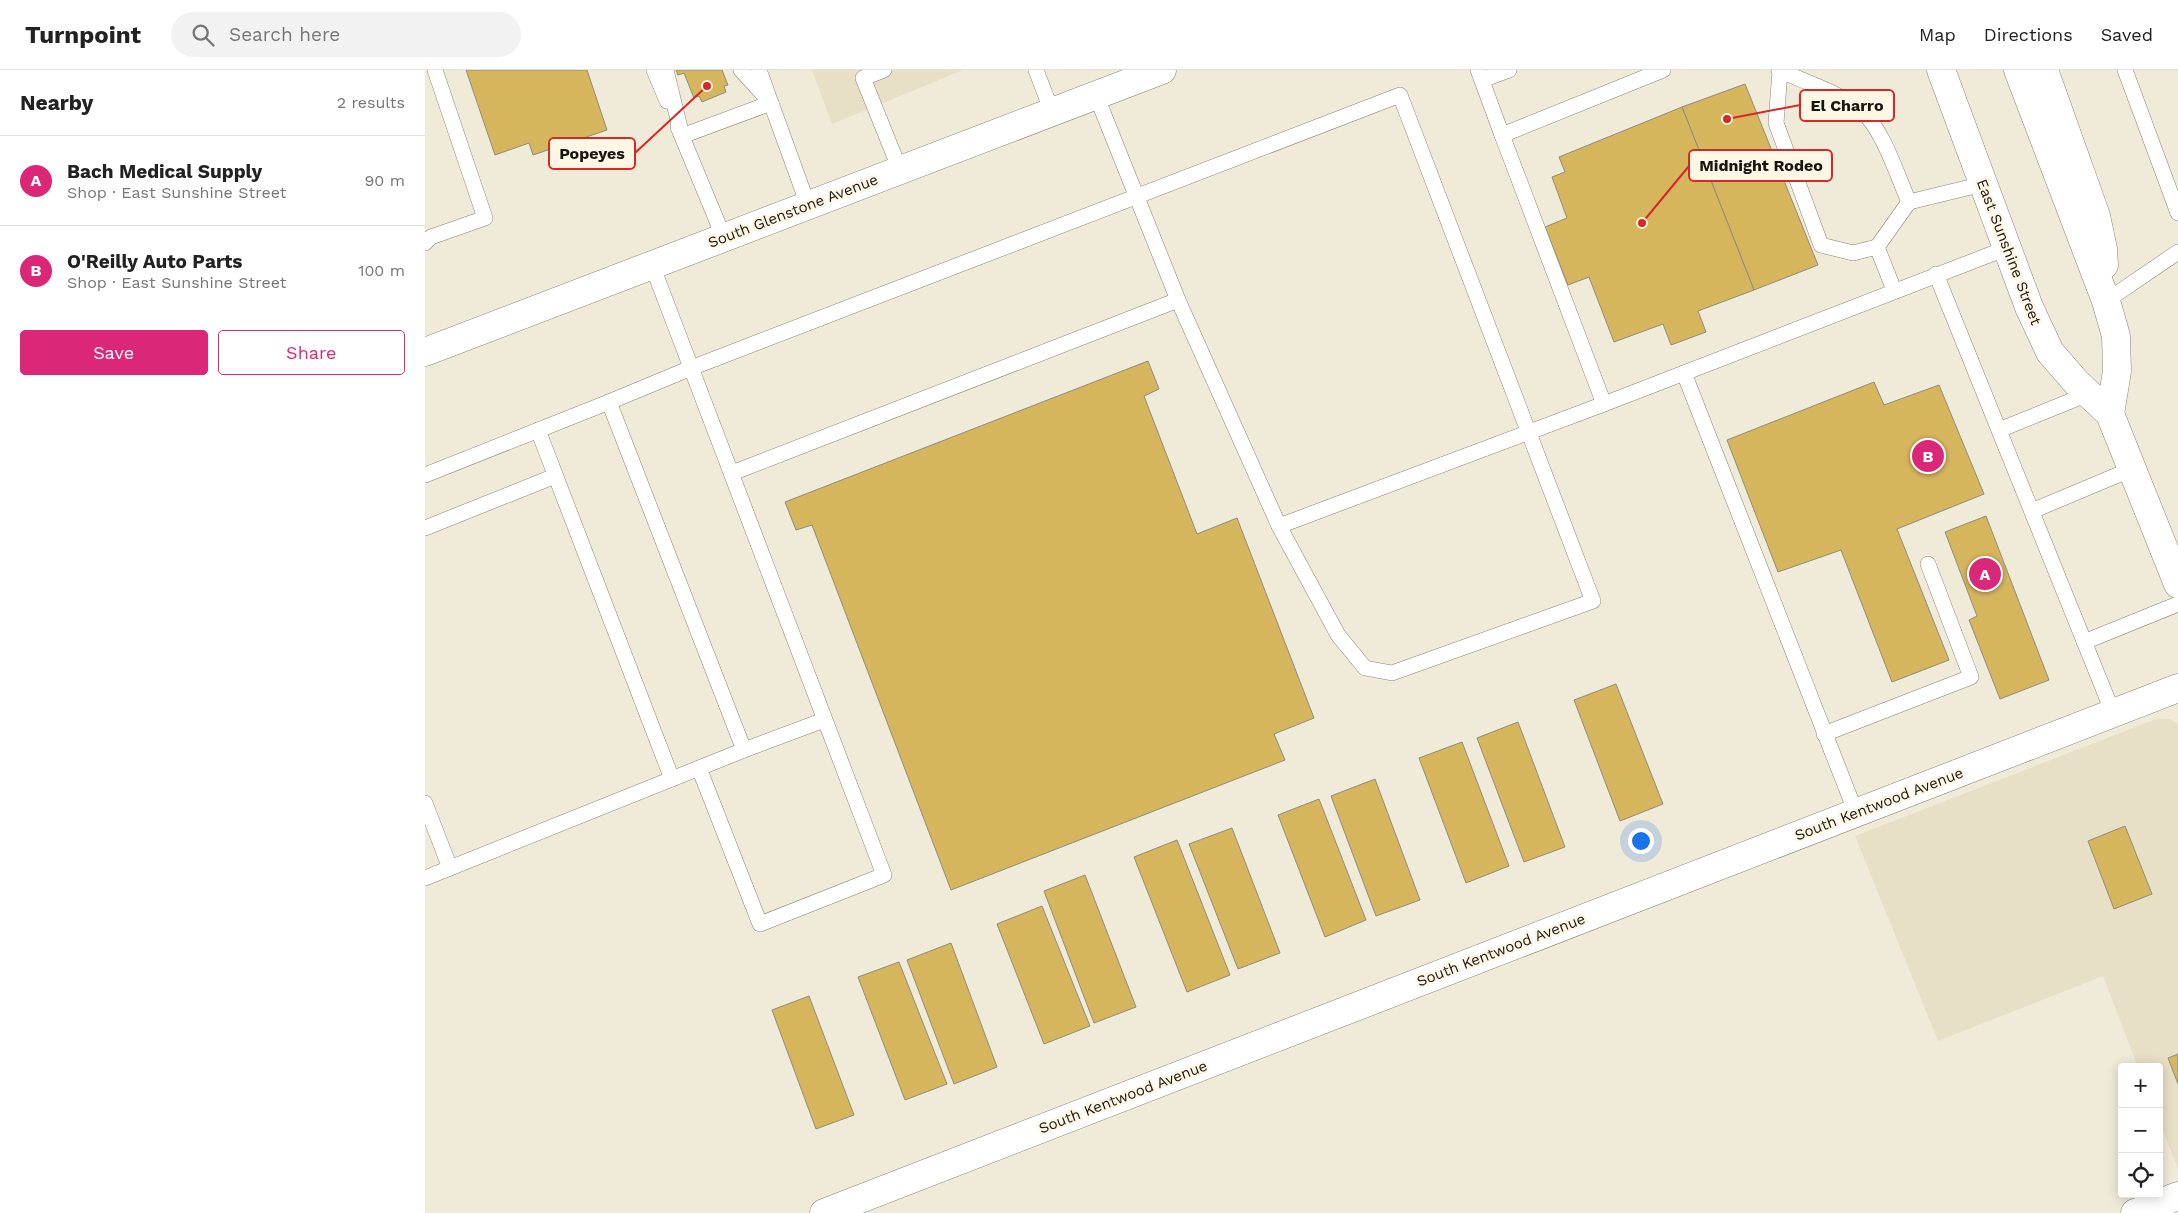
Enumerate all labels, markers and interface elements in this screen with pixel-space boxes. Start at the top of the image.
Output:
search box [171,12,521,57]
text: Turnpoint [25,21,141,49]
icon: search [189,21,217,49]
text: Search here [229,23,340,46]
text: Map [1919,24,1956,45]
text: Directions [1984,24,2073,45]
text: Saved [2101,24,2153,45]
text: Nearby [20,90,93,115]
callout: El Charro [1800,90,1894,121]
text: 2 results [337,93,405,112]
text: El Charro [1810,96,1884,115]
callout: Popeyes [549,138,635,169]
text: Popeyes [559,144,625,163]
callout: Midnight Rodeo [1689,150,1832,181]
text: Midnight Rodeo [1699,156,1823,175]
text: Bach Medical Supply [67,160,262,183]
street label: South Glenstone Avenue [705,170,881,252]
text: A [31,171,41,190]
text: 90 m [364,171,405,190]
street label: East Sunshine Street [1973,176,2045,328]
text: Shop · East Sunshine Street [67,183,286,202]
text: O'Reilly Auto Parts [67,250,242,273]
text: B [31,261,41,280]
text: 100 m [358,261,405,280]
text: Shop · East Sunshine Street [67,273,286,292]
button: Save [20,330,208,375]
button: Share [218,330,405,375]
pin: B [1912,437,1944,475]
pin: A [1969,555,2001,593]
street label: South Kentwood Avenue [1792,763,1966,845]
your location [1628,828,1654,854]
street label: South Kentwood Avenue [1414,909,1588,991]
street label: South Kentwood Avenue [1036,1056,1210,1138]
map controls [2118,1063,2163,1198]
button: + [2118,1063,2163,1108]
button: − [2118,1108,2163,1153]
button: locate [2118,1153,2163,1198]

